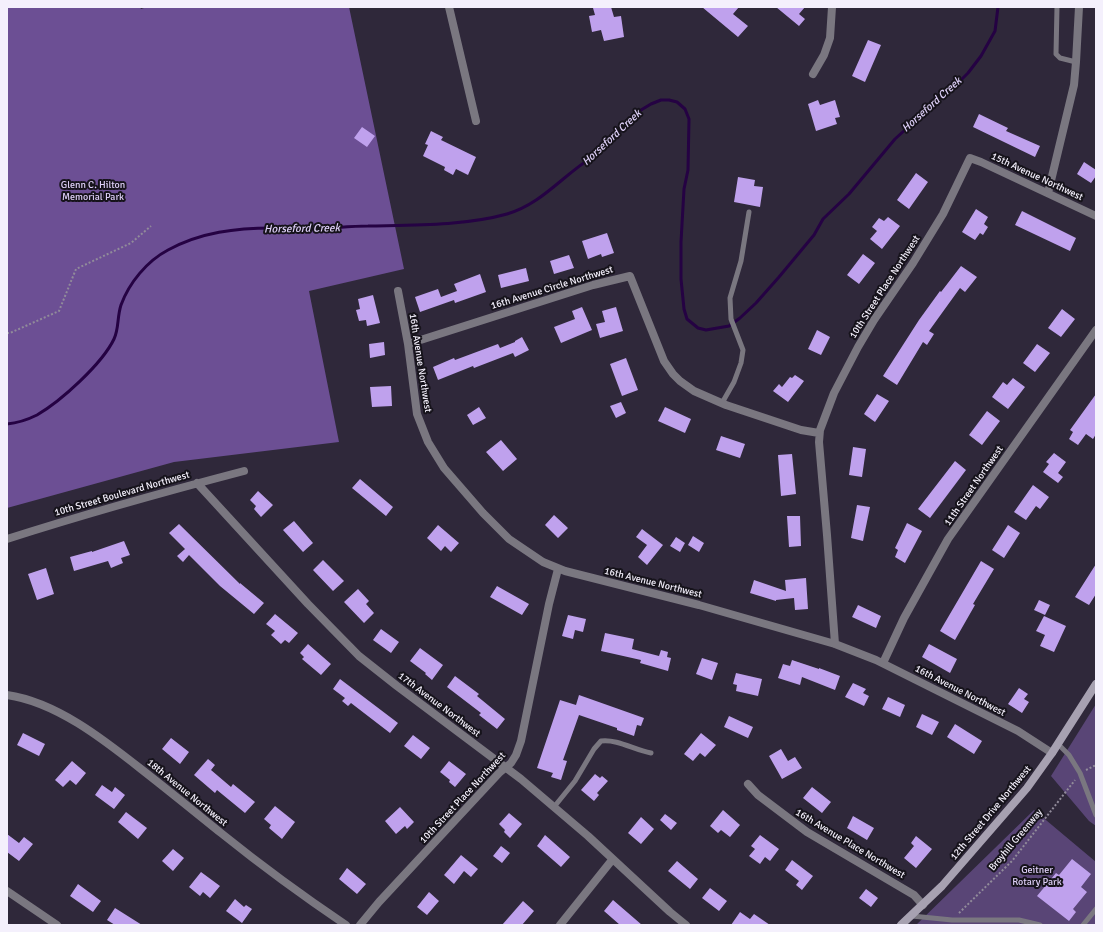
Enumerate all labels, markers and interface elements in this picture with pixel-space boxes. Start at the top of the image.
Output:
water label: Horseford Creek [899,75,965,135]
water label: Horseford Creek [580,107,644,169]
street label: 15th Avenue Northwest [989,150,1085,204]
park label: Glenn C. Hilton Memorial Park [61,179,125,202]
water label: Horseford Creek [264,222,340,236]
street label: 10th Street Place Northwest [847,233,923,341]
street label: 16th Avenue Circle Northwest [489,264,615,312]
street label: 16th Avenue Northwest [406,313,434,413]
street label: 11th Street Northwest [942,444,1006,528]
street label: 10th Street Boulevard Northwest [53,469,191,519]
street label: 16th Avenue Northwest [603,565,703,601]
street label: 16th Avenue Northwest [913,663,1007,719]
street label: 17th Avenue Northwest [395,670,483,740]
street label: 10th Street Place Northwest [418,750,508,846]
street label: 18th Avenue Northwest [144,757,230,829]
street label: 12th Street Drive Northwest [948,763,1034,863]
street label: 16th Avenue Place Northwest [793,807,907,881]
street label: Broyhill Greenway [987,807,1045,873]
park label: Geitner Rotary Park [1012,864,1062,888]

